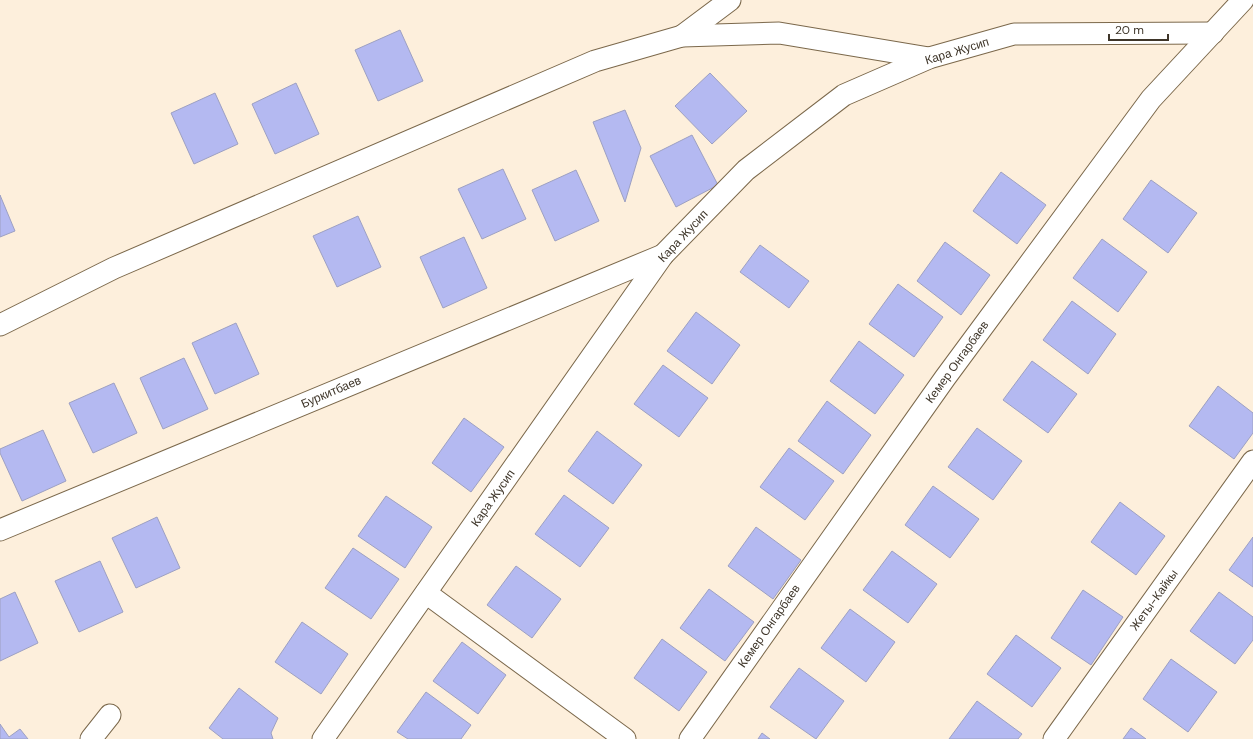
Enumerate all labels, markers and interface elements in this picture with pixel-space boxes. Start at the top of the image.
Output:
scale bar [1109,16,1168,42]
text: 20 m [1115,22,1144,38]
street label: Кара Жусип [923,34,991,68]
street label: Кара Жусип [655,206,711,266]
street label: Кемер Онгарбаев [922,318,992,406]
street label: Буркитбаев [298,372,364,412]
street label: Кара Жусип [467,466,519,530]
street label: Жеты-Кайкы [1126,566,1182,634]
street label: Кемер Онгарбаев [734,581,804,671]

